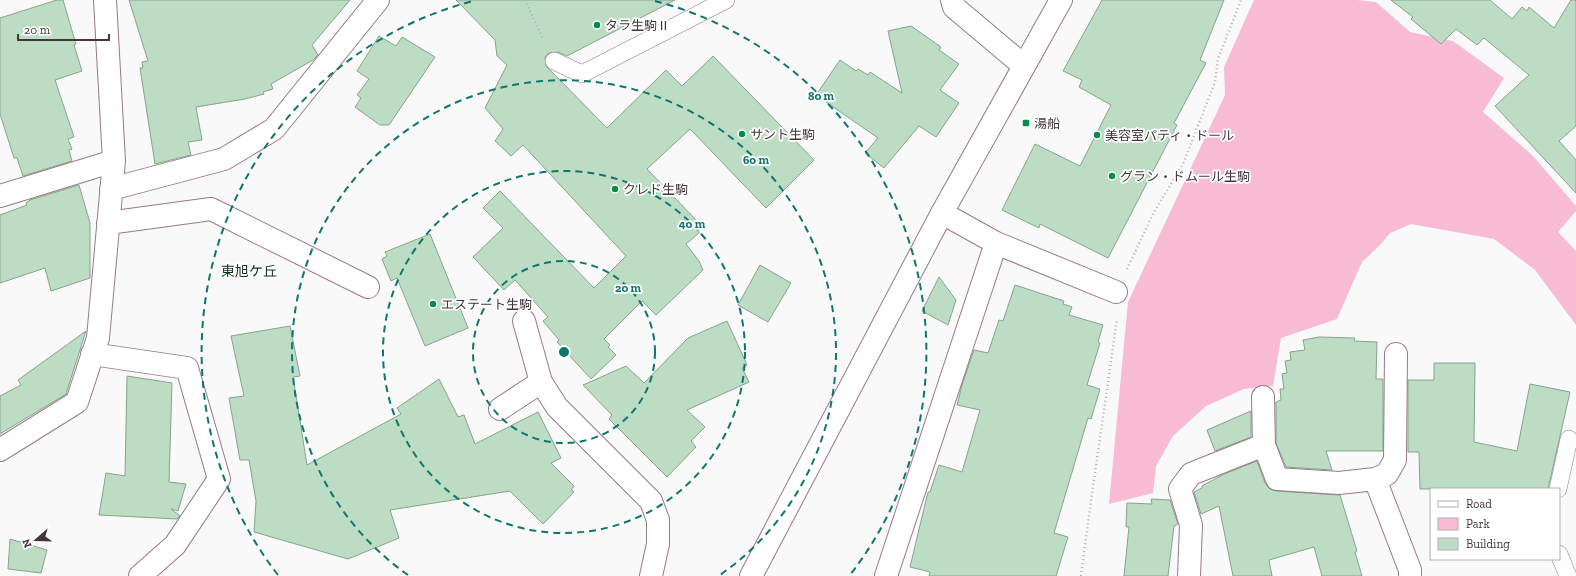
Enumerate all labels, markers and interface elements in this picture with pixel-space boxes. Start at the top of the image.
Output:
scale bar [18,16,109,42]
place label: タラ生駒Ⅱ [605,18,670,33]
marker: タラ生駒Ⅱ [592,20,602,30]
text: 20 m [24,23,51,37]
text: 80 m [808,89,835,103]
place label: 湯船 [1034,116,1060,131]
marker: 湯船 [1021,118,1031,128]
place label: サント生駒 [750,127,815,142]
place label: 美容室パティ・ドール [1105,128,1234,143]
marker: サント生駒 [737,129,747,139]
marker: 美容室パティ・ドール [1092,130,1102,140]
text: 60 m [743,153,770,167]
place label: グラン・ドムール生駒 [1120,169,1250,184]
marker: グラン・ドムール生駒 [1107,171,1117,181]
place label: クレド生駒 [623,182,688,197]
marker: クレド生駒 [610,184,620,194]
text: 40 m [679,217,706,231]
district label: 東旭ケ丘 [221,263,277,280]
text: 20 m [615,281,642,295]
place label: エステート生駒 [441,297,532,312]
marker: エステート生駒 [428,299,438,309]
centre of rings [557,345,571,359]
legend [1430,488,1560,560]
text: Road [1466,497,1492,511]
text: Park [1466,517,1491,531]
north arrow [16,520,56,560]
text: N [19,537,35,549]
text: Building [1466,537,1510,551]

